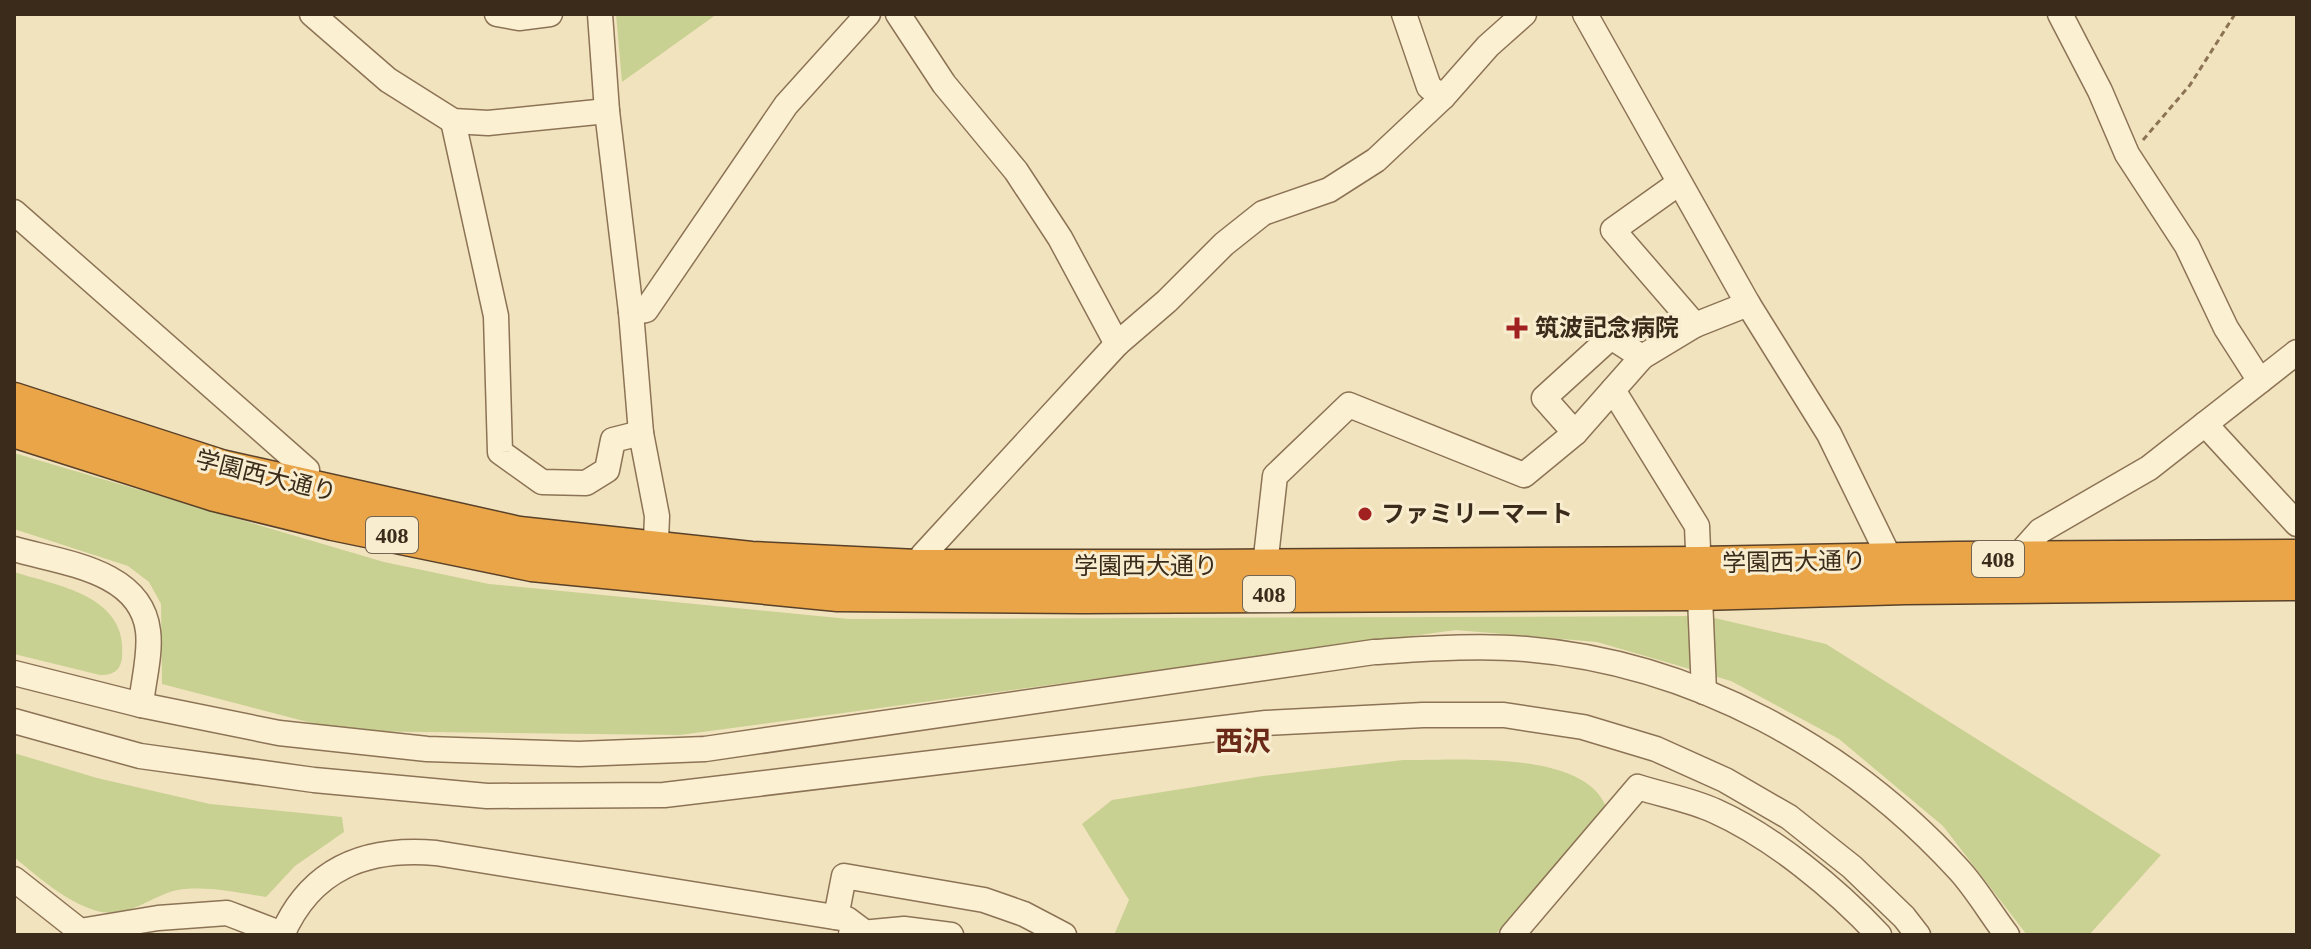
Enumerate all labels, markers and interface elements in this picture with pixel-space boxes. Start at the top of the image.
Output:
place label: 筑波記念病院 [1535,315,1679,341]
marker: 筑波記念病院 [1506,317,1528,339]
street label: 学園西大通り [193,446,339,506]
place label: ファミリーマート [1381,501,1573,527]
marker: ファミリーマート [1356,505,1374,523]
road number: 408 [366,517,418,553]
road number: 408 [1972,541,2024,577]
street label: 学園西大通り [1722,548,1866,576]
street label: 学園西大通り [1074,553,1218,579]
road number: 408 [1243,576,1295,612]
district label: 西沢 [1215,726,1271,757]

